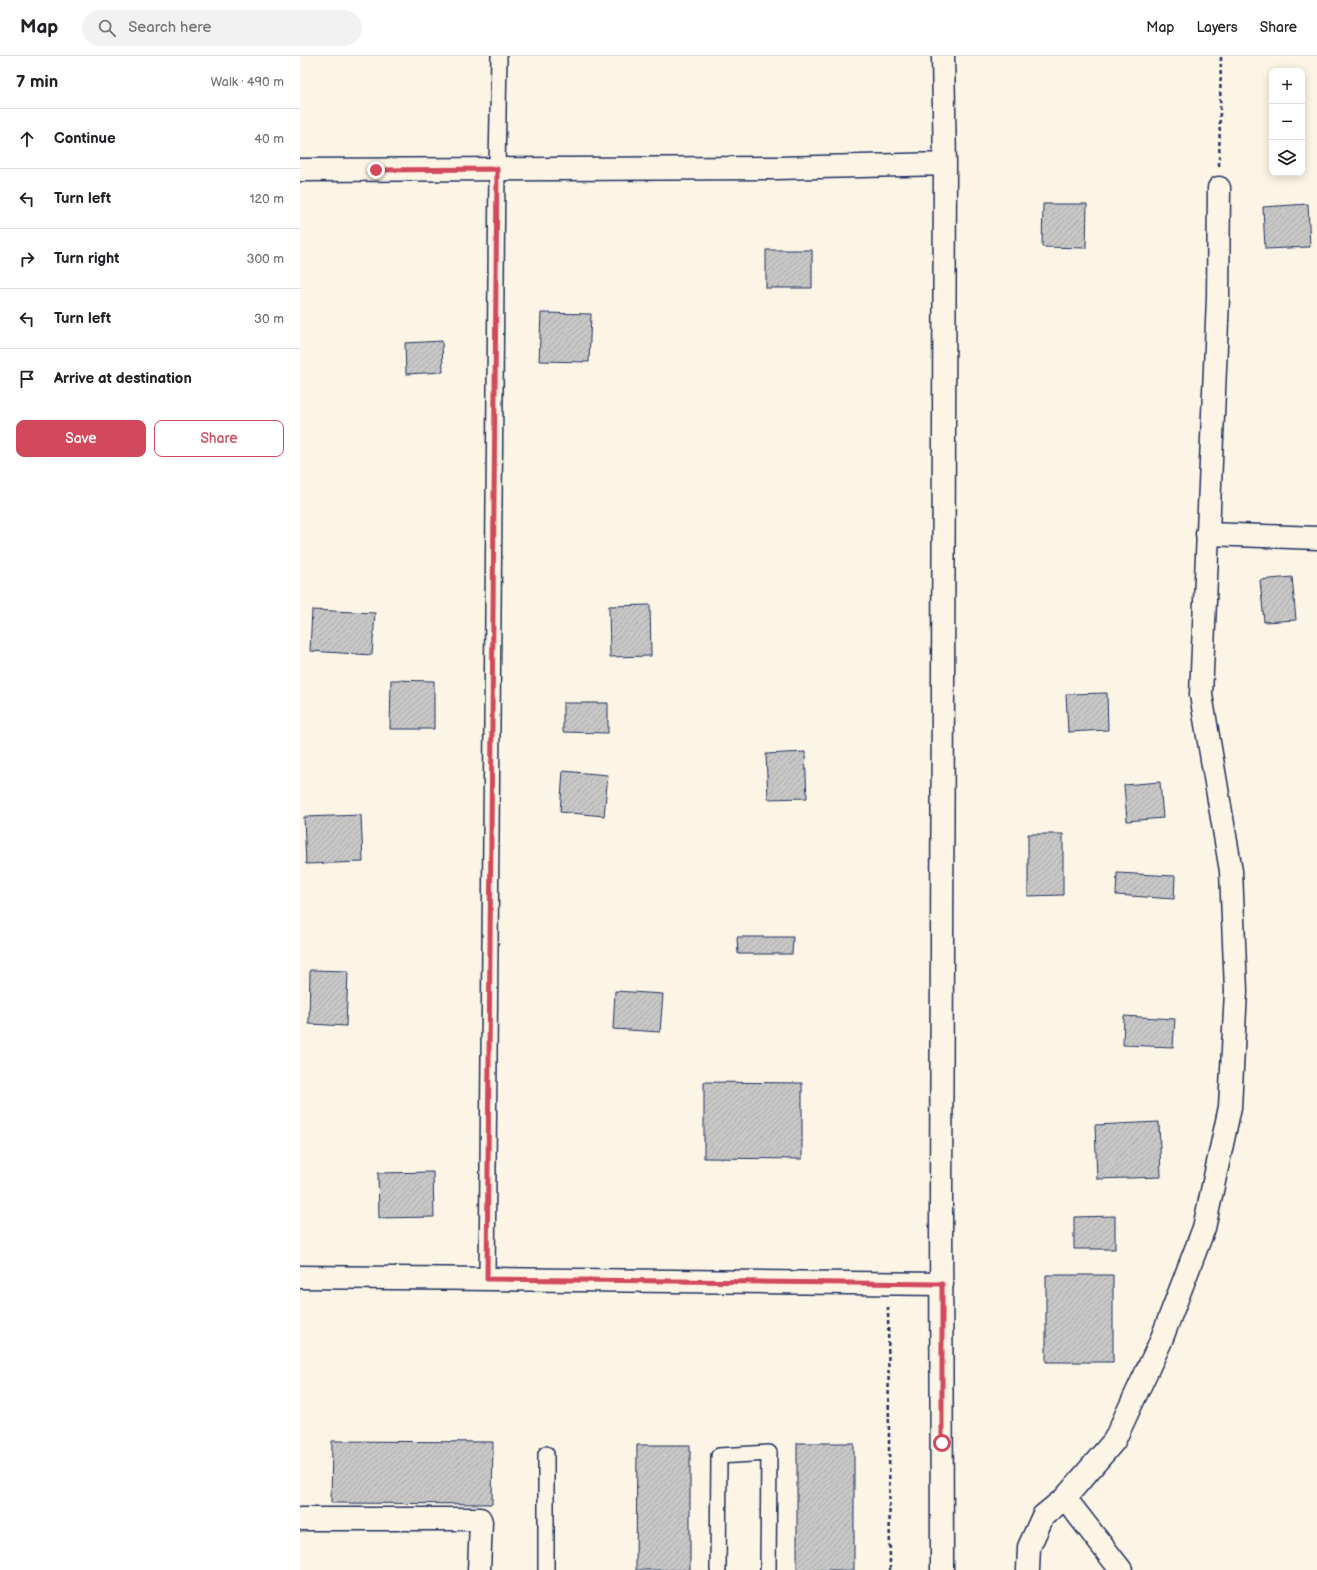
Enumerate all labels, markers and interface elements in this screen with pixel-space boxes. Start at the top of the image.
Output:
search box [82,10,362,46]
text: Map [20,16,58,39]
icon: search [96,17,118,39]
text: Search here [128,18,211,37]
text: Map [1146,19,1174,36]
text: Layers [1196,19,1238,36]
text: Share [1260,19,1297,36]
map controls [1269,68,1305,176]
button: + [1269,68,1305,104]
text: 7 min [16,72,58,92]
text: Walk · 490 m [210,74,284,90]
button: − [1269,104,1305,140]
icon: ahead [16,128,38,150]
text: Continue [54,129,116,148]
text: 40 m [254,131,284,147]
button: layers [1269,140,1305,176]
route end [367,161,385,179]
icon: left [16,188,38,210]
text: Turn left [54,189,111,208]
text: 120 m [249,191,284,207]
icon: right [16,248,38,270]
text: Turn right [54,249,119,268]
text: 300 m [246,251,284,267]
icon: left [16,308,38,330]
text: Turn left [54,309,111,328]
text: 30 m [254,311,284,327]
icon: arrive [16,368,38,390]
text: Arrive at destination [54,369,192,388]
button: Save [16,420,146,457]
button: Share [154,420,284,457]
route start [933,1434,951,1452]

